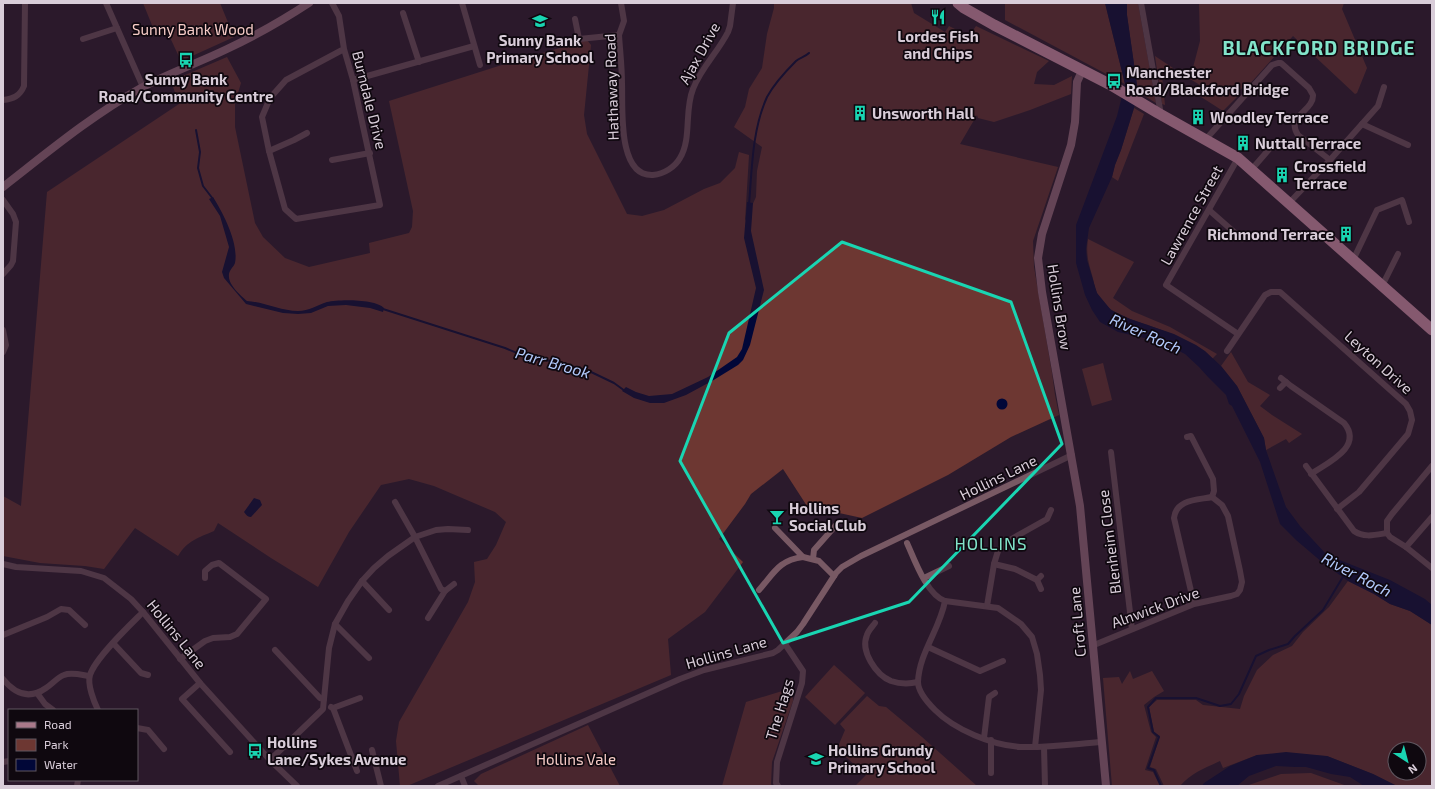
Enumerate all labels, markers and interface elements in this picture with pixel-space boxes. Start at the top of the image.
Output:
restaurant icon: Lordes Fish and Chips [929,8,947,26]
school or university icon: Sunny Bank Primary School [531,12,549,30]
street label: Ajax Drive [675,19,724,88]
park label: Sunny Bank Wood [132,20,254,38]
place label: Lordes Fish and Chips [897,27,979,62]
place label: Sunny Bank Primary School [486,31,594,67]
street label: Hathaway Road [600,33,622,141]
district label: BLACKFORD BRIDGE [1222,36,1416,59]
street label: Burndale Drive [349,49,391,151]
bus stop icon: Sunny Bank Road/Community Centre [177,51,195,69]
place label: Manchester Road/Blackford Bridge [1126,63,1289,98]
place label: Sunny Bank Road/Community Centre [99,70,273,106]
bus stop icon: Manchester Road/Blackford Bridge [1105,72,1123,90]
building icon: Unsworth Hall [851,104,869,122]
place label: Unsworth Hall [872,104,974,122]
building icon: Woodley Terrace [1189,108,1207,126]
place label: Woodley Terrace [1210,108,1329,127]
building icon: Nuttall Terrace [1234,134,1252,152]
place label: Nuttall Terrace [1255,134,1361,152]
place label: Crossfield Terrace [1294,157,1366,192]
street label: Lawrence Street [1156,162,1226,268]
building icon: Crossfield Terrace [1273,166,1291,184]
place label: Richmond Terrace [1207,225,1334,243]
building icon: Richmond Terrace [1337,225,1355,243]
street label: Hollins Brow [1044,263,1076,351]
water label: River Roch [1107,309,1185,357]
street label: Leyton Drive [1341,327,1417,397]
water label: Parr Brook [513,342,593,382]
street label: Hollins Lane [956,451,1040,503]
street label: Blenheim Close [1094,489,1124,595]
place label: Hollins Social Club [789,499,866,534]
bar icon: Hollins Social Club [768,508,786,526]
district label: HOLLINS [954,533,1028,553]
water label: River Roch [1319,548,1395,600]
street label: Alnwick Drive [1109,583,1201,631]
street label: Croft Lane [1065,586,1089,658]
street label: Hollins Lane [144,596,210,672]
street label: Hollins Lane [683,632,769,672]
street label: The Hags [761,676,797,742]
legend [8,709,138,781]
text: Road [44,717,72,731]
place label: Hollins Lane/Sykes Avenue [267,733,407,769]
text: Park [44,737,69,751]
place label: Hollins Grundy Primary School [828,741,936,777]
north arrow [1387,741,1427,781]
bus stop icon: Hollins Lane/Sykes Avenue [246,742,264,760]
park label: Hollins Vale [536,750,616,768]
school or university icon: Hollins Grundy Primary School [807,750,825,768]
text: Water [44,757,78,771]
text: N [1406,762,1420,777]

